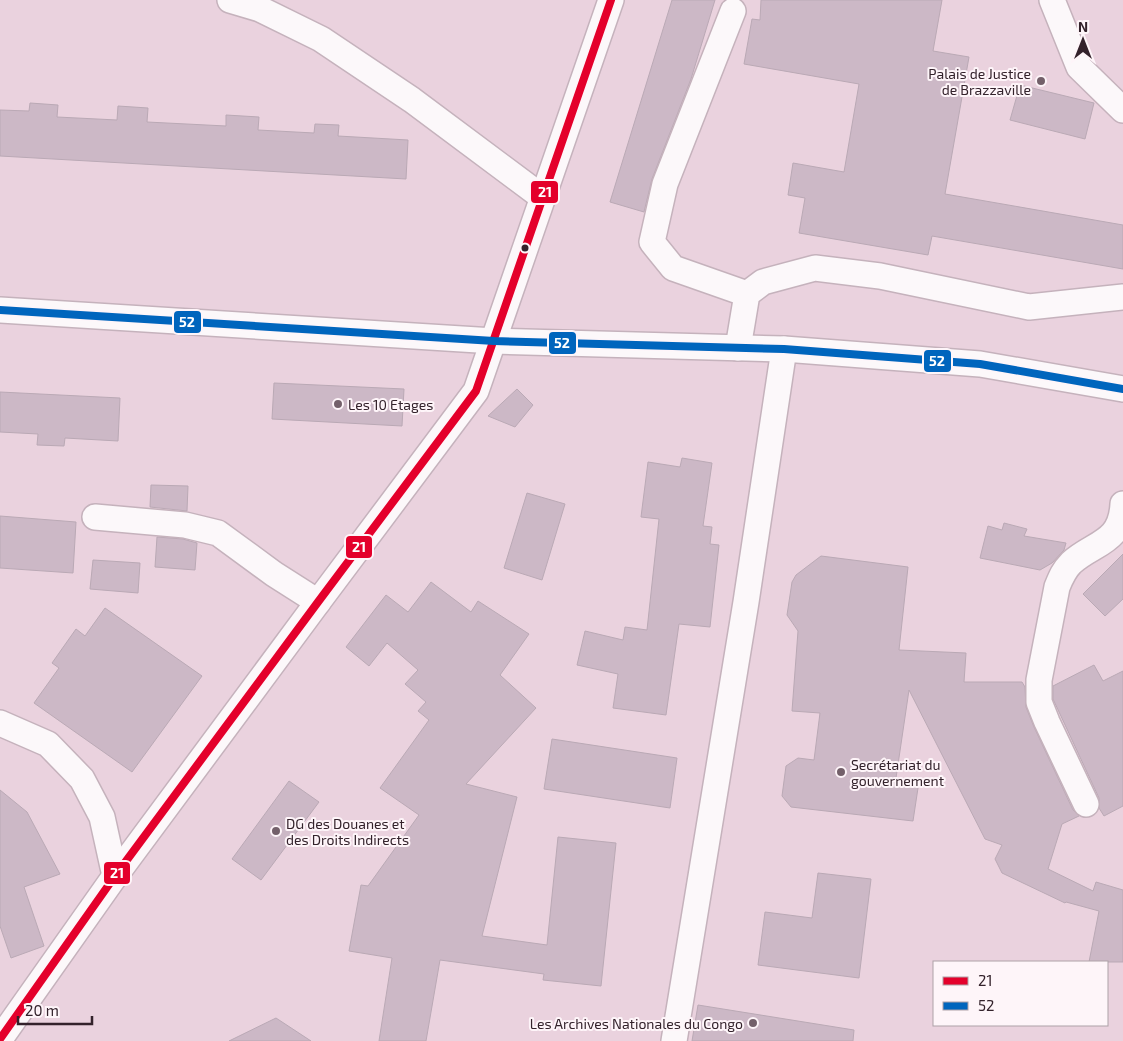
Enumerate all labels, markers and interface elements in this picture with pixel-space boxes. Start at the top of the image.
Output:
north arrow [1058,15,1108,65]
text: N [1078,18,1088,35]
place label: Palais de Justice de Brazzaville [928,65,1031,98]
marker: Palais de Justice de Brazzaville [1035,75,1047,87]
line badge: 21 [530,180,559,204]
text: 21 [538,183,552,200]
unlabelled marker [520,243,530,253]
line badge: 52 [173,310,202,334]
text: 52 [179,313,195,330]
line badge: 52 [548,331,577,355]
text: 52 [554,334,570,351]
line badge: 52 [923,349,952,373]
text: 52 [929,352,945,369]
place label: Les 10 Etages [348,396,433,413]
marker: Les 10 Etages [332,398,344,410]
line badge: 21 [345,535,373,559]
text: 21 [352,538,366,555]
place label: Secrétariat du gouvernement [851,756,944,789]
marker: Secrétariat du gouvernement [835,766,847,778]
place label: DG des Douanes et des Droits Indirects [286,815,409,848]
marker: DG des Douanes et des Droits Indirects [270,825,282,837]
line badge: 21 [103,861,131,885]
text: 21 [110,864,124,881]
legend [933,961,1108,1026]
text: 21 [978,971,992,989]
scale bar [18,994,91,1026]
text: 52 [978,996,994,1014]
text: 20 m [25,1001,59,1019]
place label: Les Archives Nationales du Congo [530,1015,743,1032]
marker: Les Archives Nationales du Congo [747,1017,759,1029]

